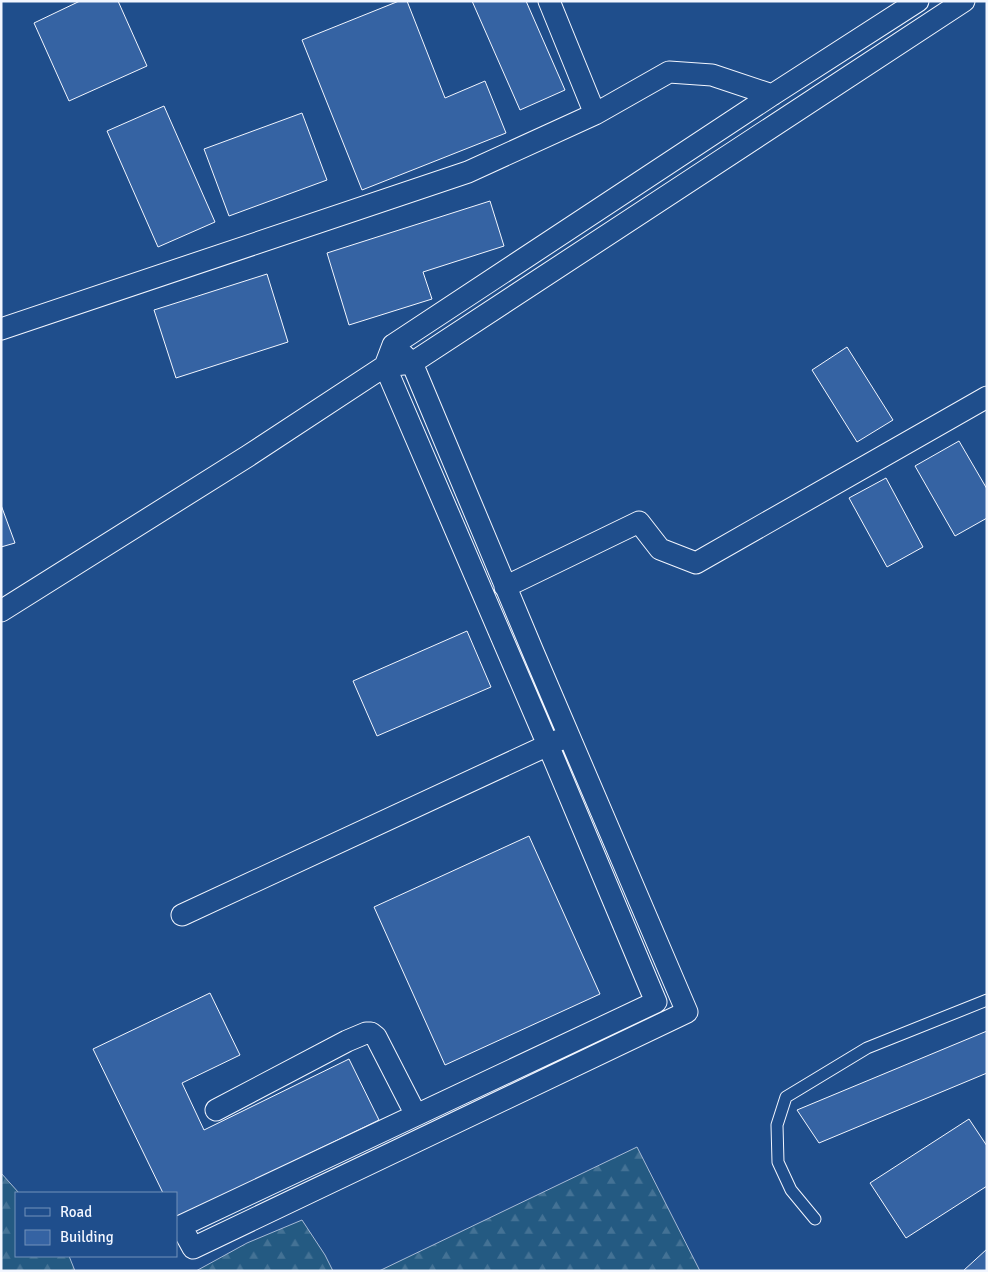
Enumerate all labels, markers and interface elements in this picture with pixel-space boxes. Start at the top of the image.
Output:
legend [15,1192,178,1257]
text: Road [60,1203,92,1221]
text: Building [60,1228,114,1246]

